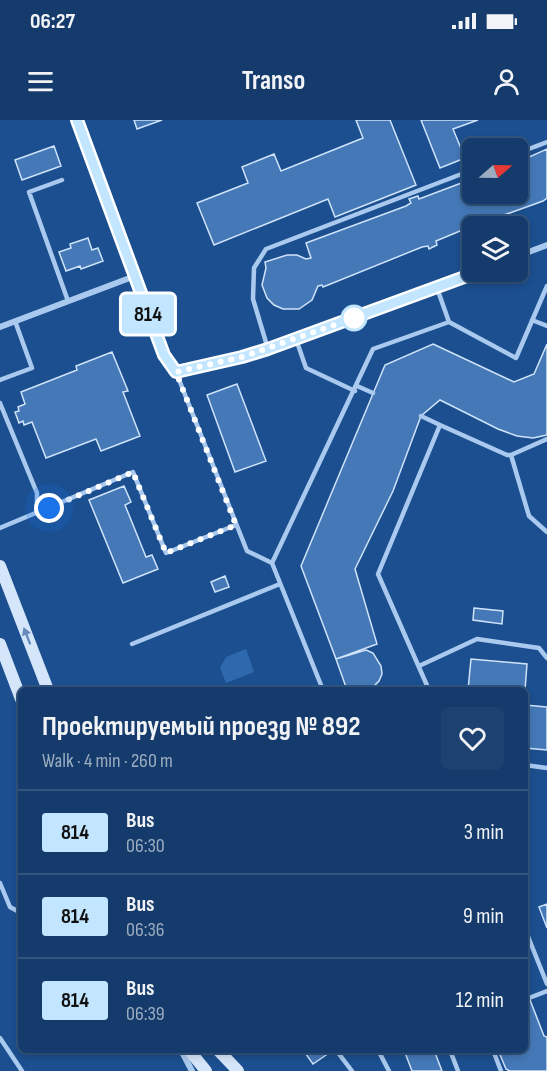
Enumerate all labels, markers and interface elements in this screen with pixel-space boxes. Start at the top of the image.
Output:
text: 06:27 [30,8,75,35]
icon: menu [24,65,57,98]
text: Transo [242,65,305,97]
icon: person [490,65,523,98]
north arrow [462,138,528,204]
map controls [462,138,528,282]
button: layers [462,216,528,282]
line badge: 814 [114,294,182,334]
text: 814 [134,302,162,327]
unlabelled marker [341,305,367,331]
your location [34,493,64,523]
one-way arrow [22,626,32,644]
button: heart [441,707,504,770]
text: Проектируемый проезд № 892 [42,710,361,743]
text: Walk · 4 min · 260 m [42,749,173,773]
text: Bus [126,807,155,834]
text: 3 min [464,819,504,846]
text: 814 [61,820,89,845]
text: 06:30 [126,834,165,858]
text: Bus [126,891,155,918]
text: 9 min [463,903,504,930]
text: 814 [61,904,89,929]
text: 06:36 [126,918,165,942]
text: Bus [126,975,155,1002]
text: 12 min [456,987,504,1014]
text: 814 [61,988,89,1013]
text: 06:39 [126,1002,165,1026]

